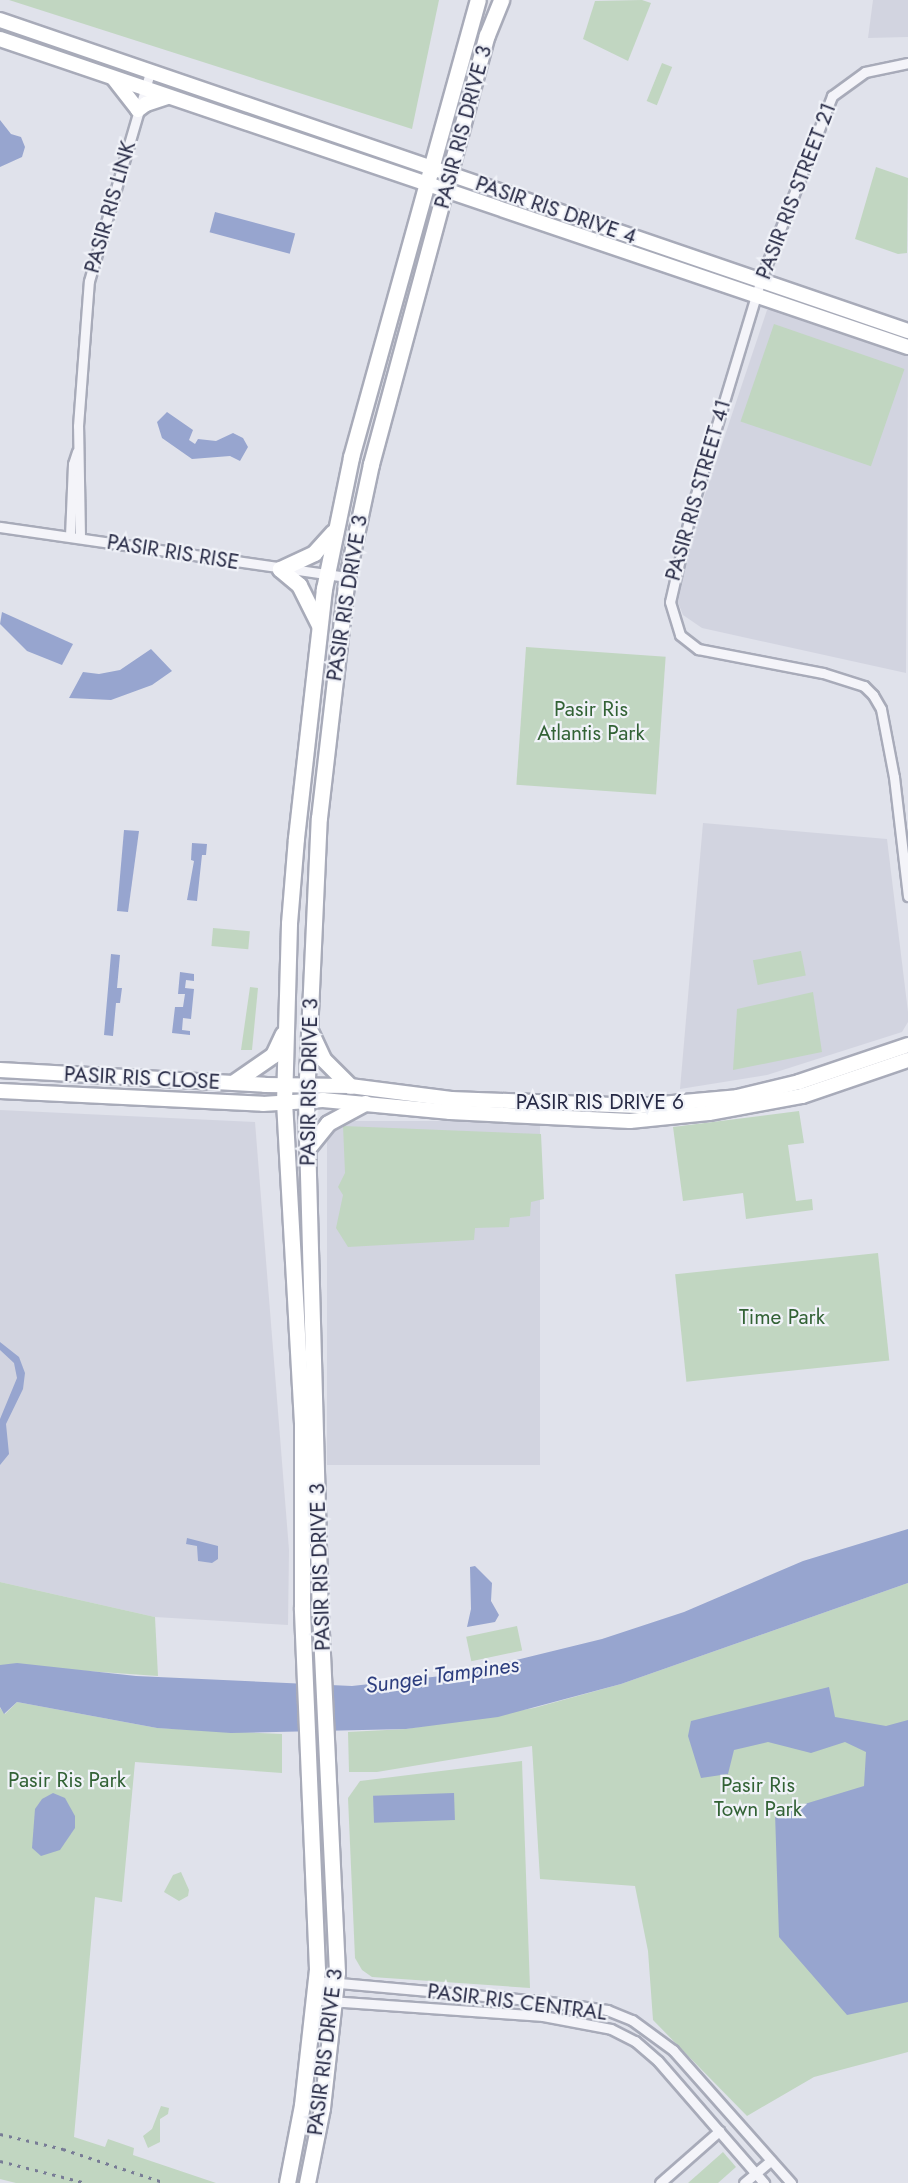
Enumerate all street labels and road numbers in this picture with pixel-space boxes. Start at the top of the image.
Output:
street label: PASIR RIS DRIVE 3 [429,43,497,211]
street label: PASIR RIS STREET 21 [751,99,841,283]
street label: PASIR RIS LINK [79,138,141,276]
street label: PASIR RIS DRIVE 4 [472,171,640,249]
street label: PASIR RIS STREET 41 [660,397,736,583]
street label: PASIR RIS DRIVE 3 [321,513,373,683]
street label: PASIR RIS RISE [105,529,241,575]
street label: PASIR RIS DRIVE 3 [295,998,323,1166]
street label: PASIR RIS CLOSE [63,1061,221,1095]
street label: PASIR RIS DRIVE 6 [516,1089,684,1115]
street label: PASIR RIS DRIVE 3 [304,1483,336,1651]
street label: PASIR RIS DRIVE 3 [302,1967,348,2137]
street label: PASIR RIS CENTRAL [426,1979,608,2025]

